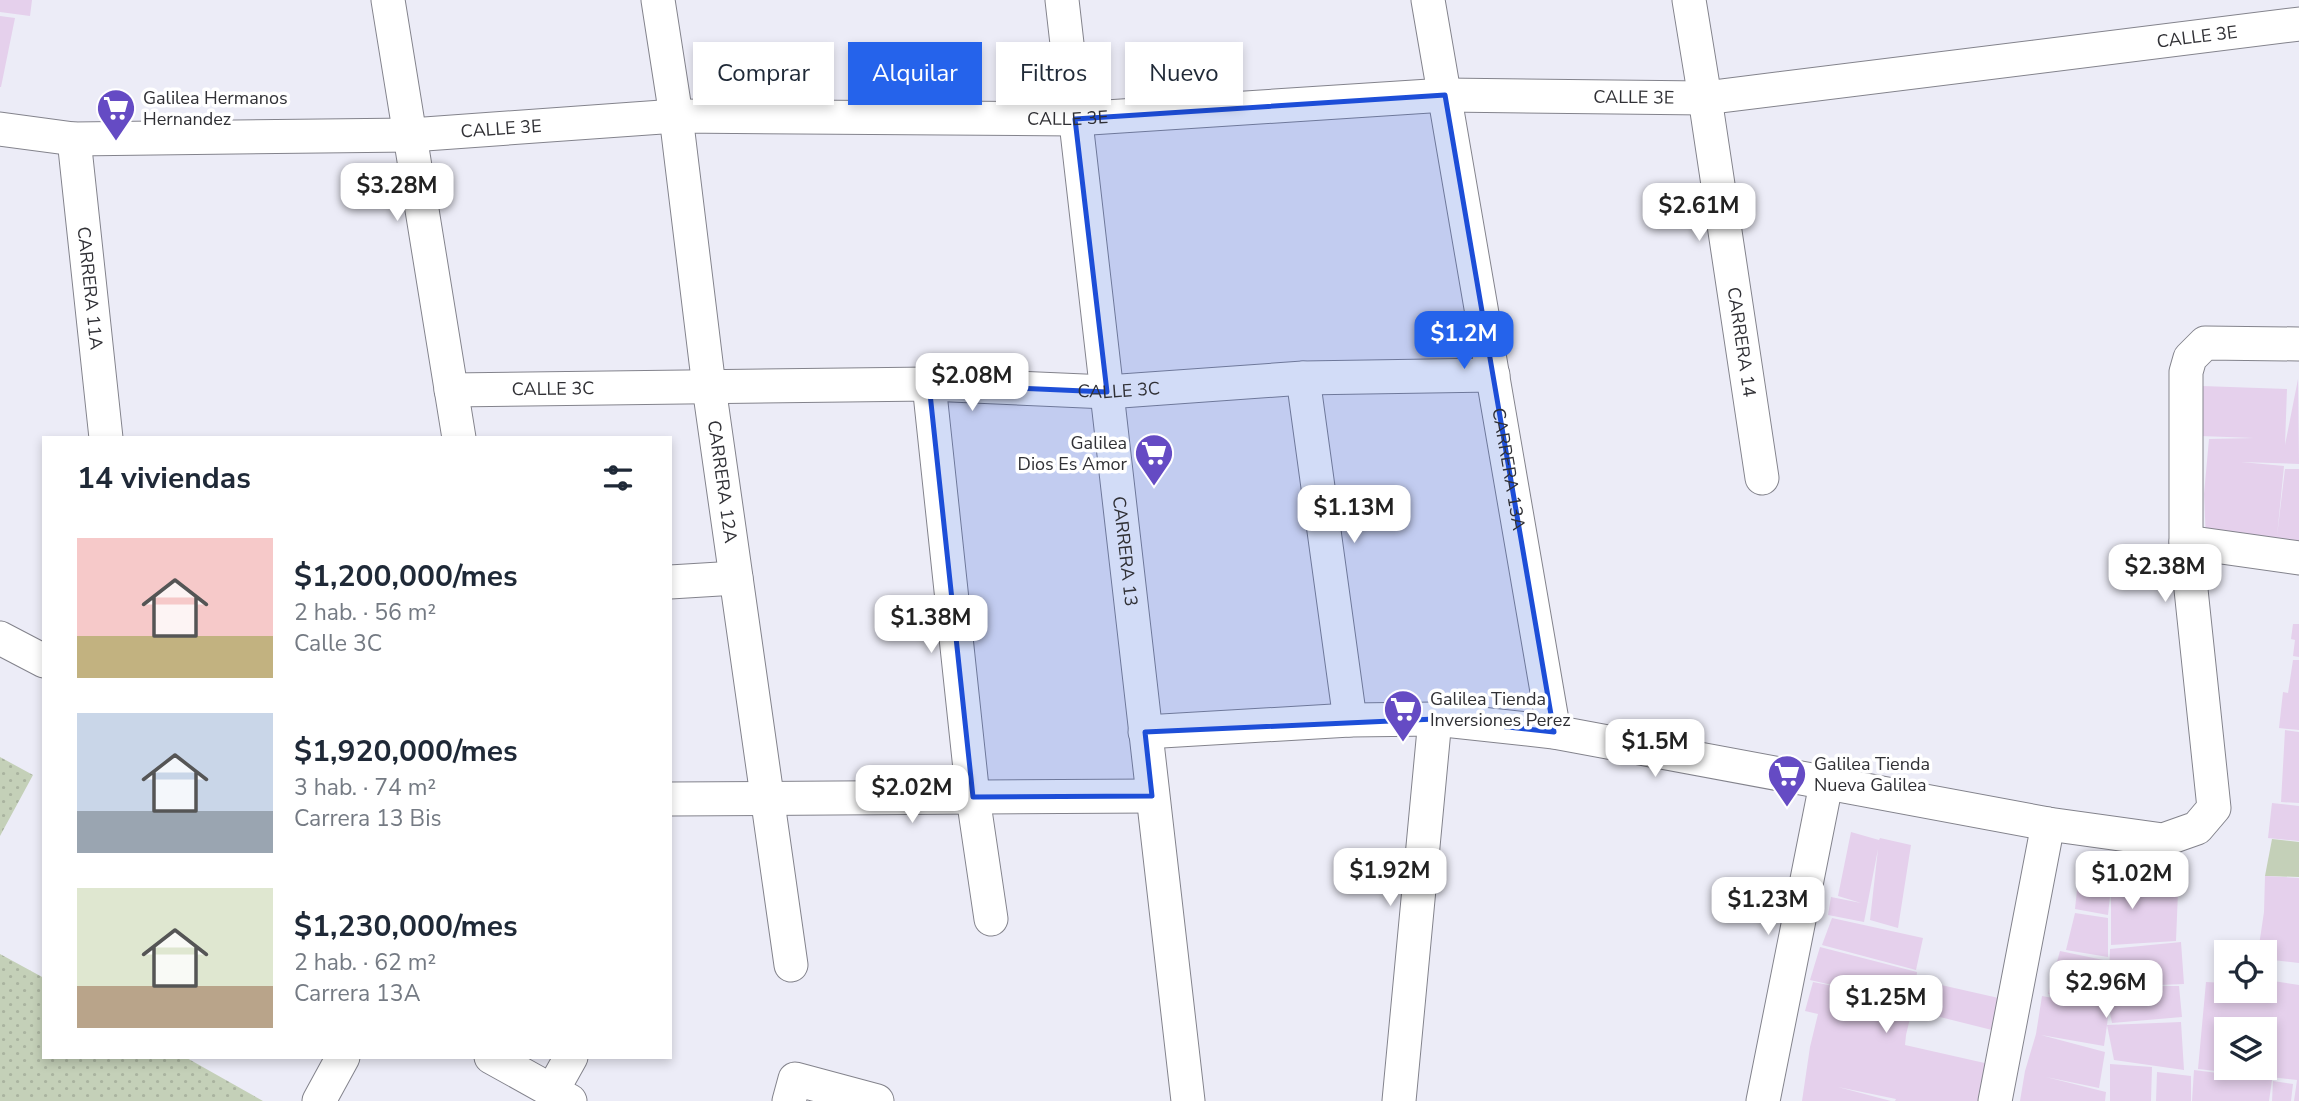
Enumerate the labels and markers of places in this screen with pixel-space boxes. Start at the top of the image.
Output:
place label: Galilea Hermanos Hernandez [143,86,288,131]
supermarket icon: Galilea Hermanos Hernandez [95,87,137,142]
pin: $3.28M [340,164,454,223]
pin: $2.61M [1642,184,1756,243]
pin: $1.2M [1415,312,1513,371]
pin: $2.08M [915,354,1029,413]
place label: Galilea Dios Es Amor [1018,431,1128,476]
supermarket icon: Galilea Dios Es Amor [1133,432,1175,487]
pin: $1.13M [1297,486,1411,545]
pin: $2.38M [2108,544,2222,604]
pin: $1.38M [874,596,988,655]
place label: Galilea Tienda Inversiones Perez [1430,687,1571,732]
supermarket icon: Galilea Tienda Inversiones Perez [1382,688,1424,743]
pin: $1.5M [1606,720,1704,779]
place label: Galilea Tienda Nueva Galilea [1814,752,1930,797]
supermarket icon: Galilea Tienda Nueva Galilea [1766,753,1808,808]
pin: $2.02M [855,766,969,825]
pin: $1.92M [1333,848,1447,908]
pin: $1.02M [2075,852,2189,911]
pin: $1.23M [1711,878,1825,937]
pin: $2.96M [2049,960,2163,1020]
pin: $1.25M [1829,976,1943,1035]

